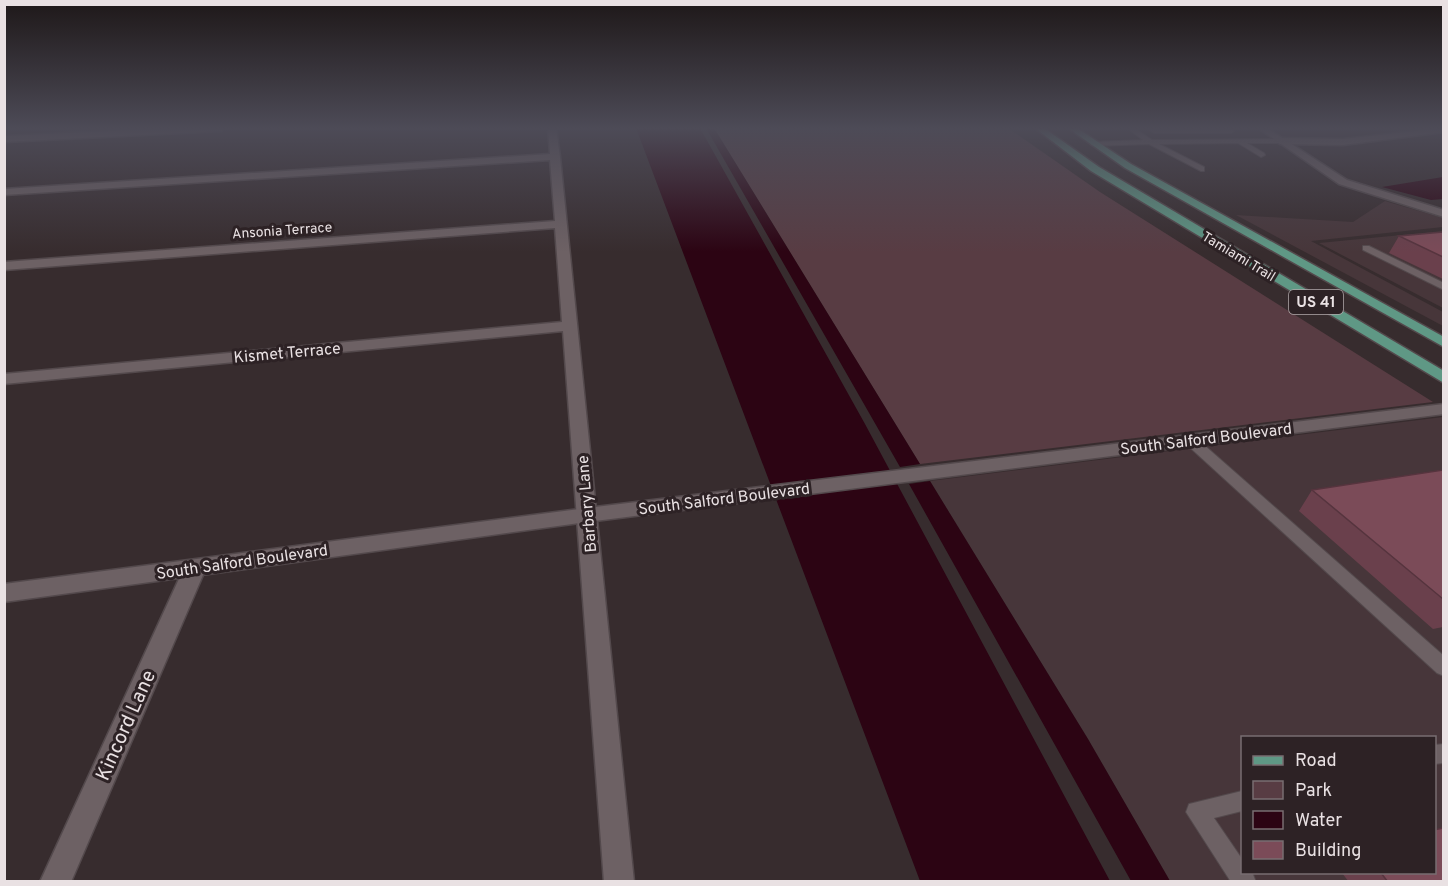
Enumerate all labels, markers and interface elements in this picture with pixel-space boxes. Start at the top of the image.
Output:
street label: Ansonia Terrace [231,220,333,243]
street label: Tamiami Trail [1198,229,1278,286]
road number: US 41 [1289,290,1343,314]
street label: Kismet Terrace [233,339,342,369]
street label: South Salford Boulevard [1119,420,1293,460]
street label: Barbary Lane [574,455,602,553]
street label: South Salford Boulevard [637,480,811,520]
street label: South Salford Boulevard [155,541,329,585]
street label: Kincord Lane [91,666,163,785]
legend [1241,736,1436,874]
text: Road [1295,750,1337,773]
text: Park [1295,780,1332,803]
text: Water [1295,810,1342,833]
text: Building [1295,840,1361,863]

